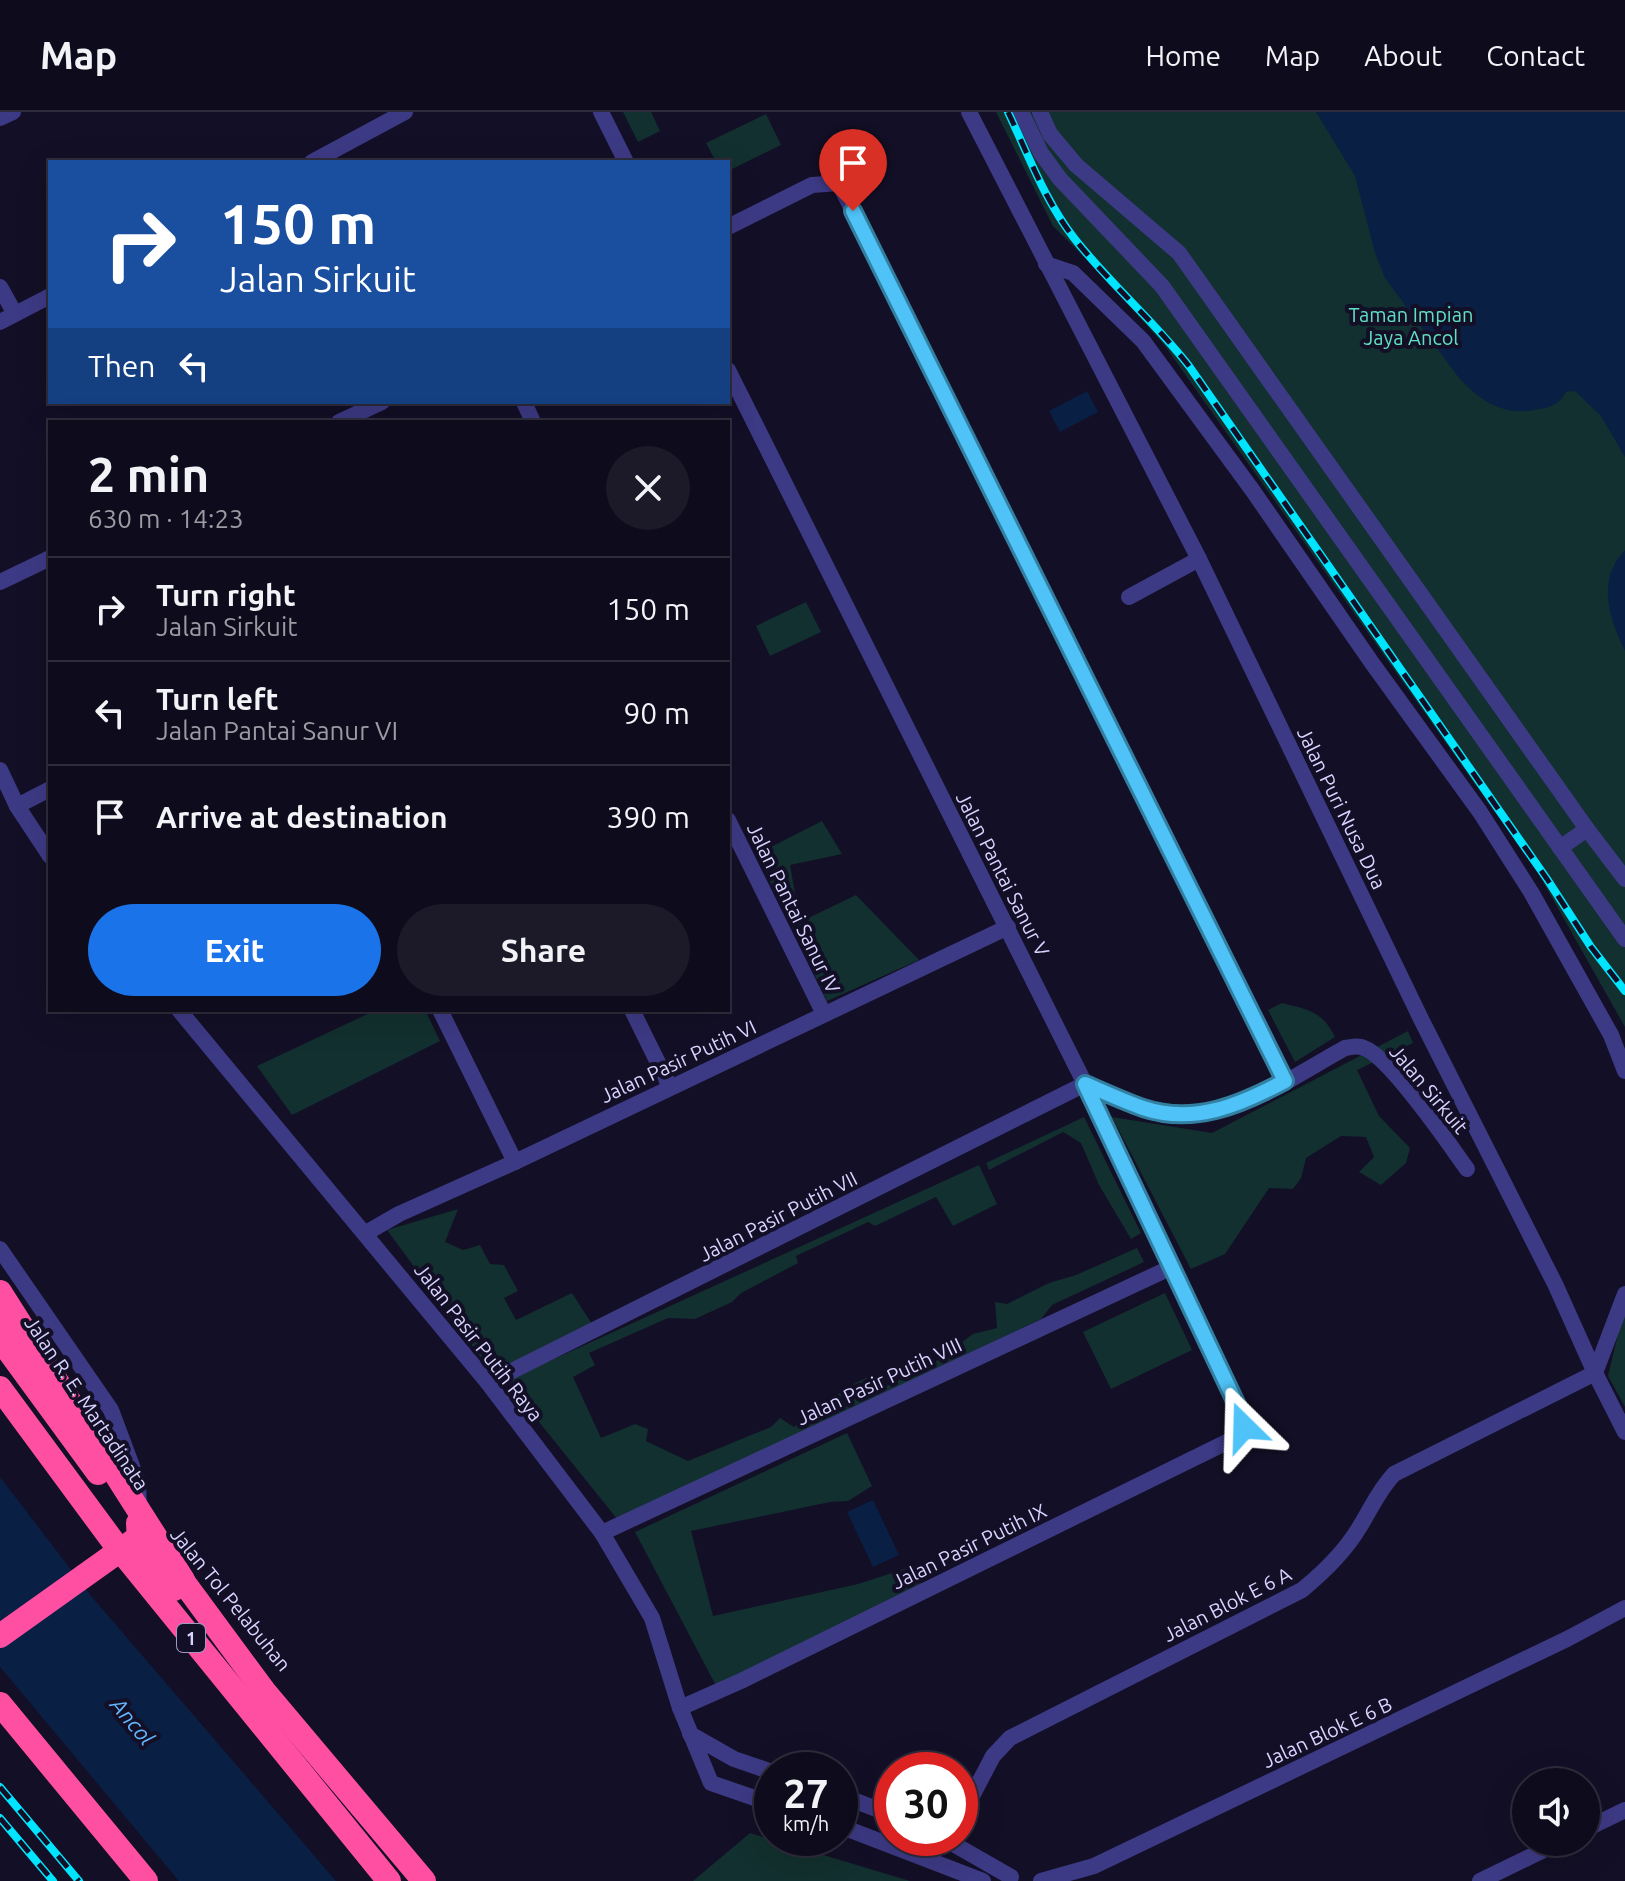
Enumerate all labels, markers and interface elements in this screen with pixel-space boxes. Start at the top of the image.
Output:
text: Map [40,34,117,76]
text: Home [1146,40,1221,71]
text: Map [1265,40,1320,71]
text: About [1364,40,1442,71]
text: Contact [1486,40,1585,71]
pin [819,129,887,211]
icon: arrive [831,141,875,185]
icon: right [88,192,192,296]
text: 150 m [220,192,376,255]
text: Jalan Sirkuit [220,258,416,299]
park label: Taman Impian Jaya Ancol [1349,303,1473,349]
icon: left [172,344,216,388]
text: Then [88,349,156,383]
button: close [606,446,690,530]
text: 2 min [88,447,209,501]
text: 630 m · 14:23 [88,504,244,533]
text: Turn right [156,578,296,612]
icon: right [88,587,132,631]
text: 150 m [606,592,690,626]
text: Jalan Sirkuit [156,612,297,641]
text: Turn left [156,682,278,716]
icon: left [88,691,132,735]
text: 90 m [623,696,690,730]
text: Jalan Pantai Sanur VI [156,716,398,745]
street label: Jalan Puri Nusa Dua [1293,723,1391,893]
street label: Jalan Pantai Sanur V [952,788,1055,960]
icon: arrive [88,795,132,839]
text: Arrive at destination [156,800,448,834]
text: 390 m [606,800,690,834]
street label: Jalan Pantai Sanur IV [743,819,845,997]
button: Exit [88,904,381,996]
button: Share [397,904,690,996]
street label: Jalan Pasir Putih VI [596,1015,760,1107]
street label: Jalan Sirkuit [1385,1040,1473,1138]
street label: Jalan Pasir Putih VII [695,1166,861,1266]
street label: Jalan Pasir Putih Raya [410,1258,548,1426]
street label: Jalan R. E. Martadinata [20,1312,154,1494]
street label: Jalan Pasir Putih VIII [793,1333,965,1429]
position arrow [1202,1385,1286,1469]
street label: Jalan Pasir Putih IX [888,1499,1050,1593]
street label: Jalan Tol Pelabuhan [166,1523,296,1675]
street label: Jalan Blok E 6 A [1159,1562,1295,1646]
road number: 1 [177,1624,205,1652]
water label: Ancol [105,1691,160,1750]
street label: Jalan Blok E 6 B [1259,1692,1395,1772]
speed limit sign: 30 [874,1752,978,1856]
map controls [1512,1768,1600,1856]
button: sound [1512,1768,1600,1856]
text: 27 [783,1771,829,1816]
text: km/h [783,1812,829,1835]

